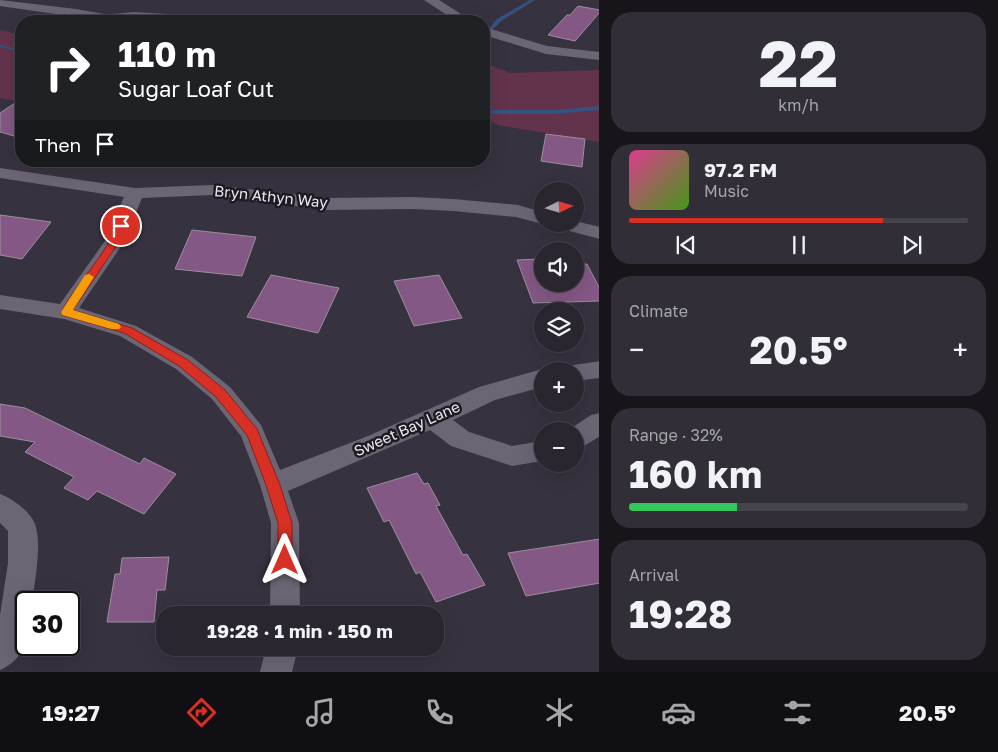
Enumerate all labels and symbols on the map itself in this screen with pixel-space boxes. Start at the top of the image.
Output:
street label: Bryn Athyn Way [214,181,329,211]
north arrow [534,182,584,232]
pin [100,205,142,247]
street label: Sweet Bay Lane [351,397,463,460]
position arrow [258,533,310,585]
speed limit sign: 30 [15,591,80,656]

